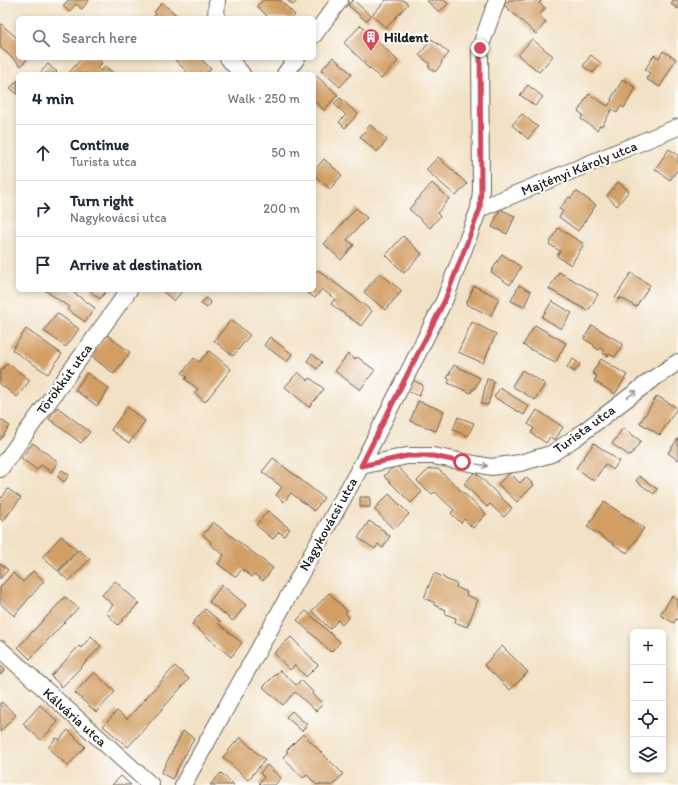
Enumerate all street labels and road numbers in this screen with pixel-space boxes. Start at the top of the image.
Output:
street label: Majtényi Károly utca [519,137,640,200]
street label: Törökkút utca [33,341,96,418]
street label: Turista utca [550,401,618,457]
street label: Nagykovácsi utca [296,474,361,574]
street label: Kálvária utca [39,684,111,751]

